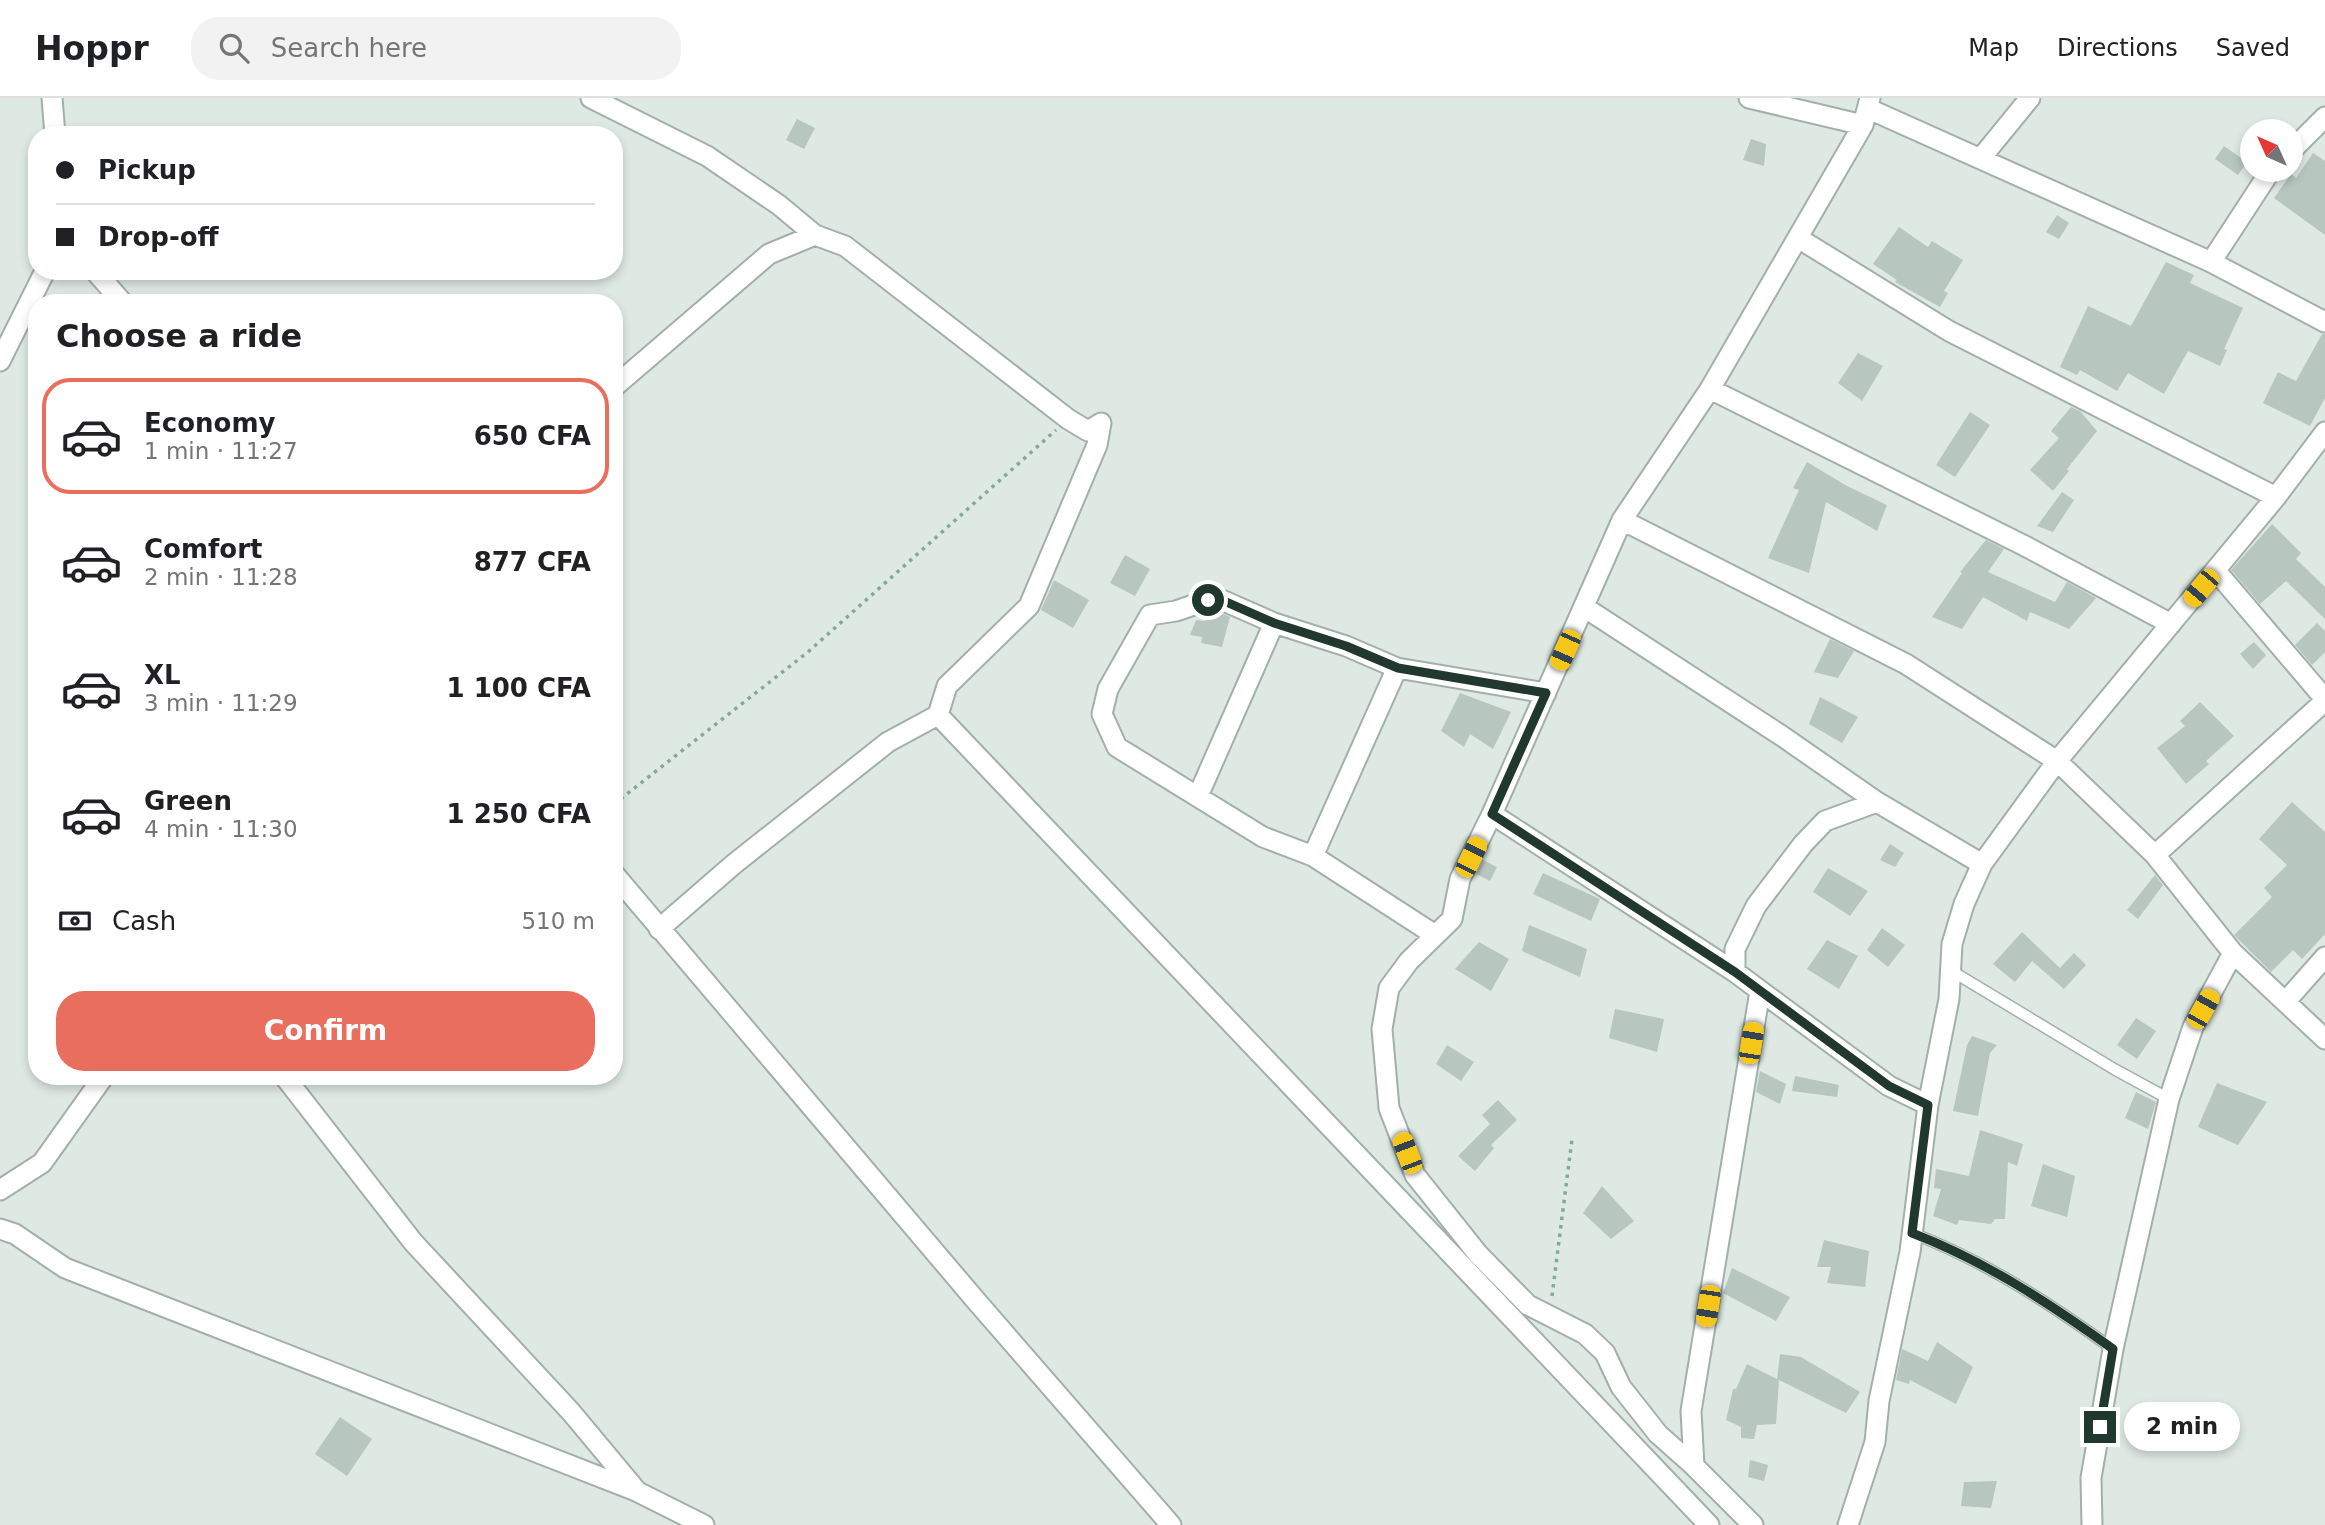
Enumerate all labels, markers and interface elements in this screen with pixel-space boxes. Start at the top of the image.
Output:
search box [191,17,681,80]
text: Hoppr [35,29,149,68]
icon: search [215,29,253,67]
text: Search here [271,33,427,63]
text: Map [1968,34,2019,62]
text: Directions [2057,34,2178,62]
text: Saved [2216,34,2290,62]
north arrow [2240,119,2303,182]
map controls [2240,119,2303,182]
text: Pickup [98,155,196,185]
text: Drop-off [98,222,219,252]
text: Choose a ride [56,317,302,355]
icon: car [60,405,123,468]
text: Economy [144,408,275,438]
text: 650 CFA [474,421,591,451]
text: 1 min · 11:27 [144,438,298,464]
icon: car [60,531,123,594]
text: Comfort [144,534,262,564]
text: 877 CFA [474,547,591,577]
text: 2 min · 11:28 [144,564,298,590]
car [2180,565,2223,611]
route start [1192,584,1224,616]
car [1547,627,1584,673]
icon: car [60,657,123,720]
text: XL [144,660,181,690]
text: 1 100 CFA [447,673,591,703]
text: 3 min · 11:29 [144,690,298,716]
icon: car [60,783,123,846]
text: Green [144,786,232,816]
text: 1 250 CFA [447,799,591,829]
text: 4 min · 11:30 [144,816,298,842]
car [1453,834,1490,880]
icon: cash [56,902,94,940]
text: Cash [112,906,176,936]
text: 510 m [521,908,595,934]
car [2184,986,2223,1032]
button: Confirm [56,991,595,1071]
car [1738,1021,1765,1065]
car [1390,1130,1425,1176]
car [1695,1284,1722,1328]
callout: 2 min [2124,1402,2240,1452]
route end [2084,1411,2116,1443]
text: 2 min [2146,1413,2218,1439]

